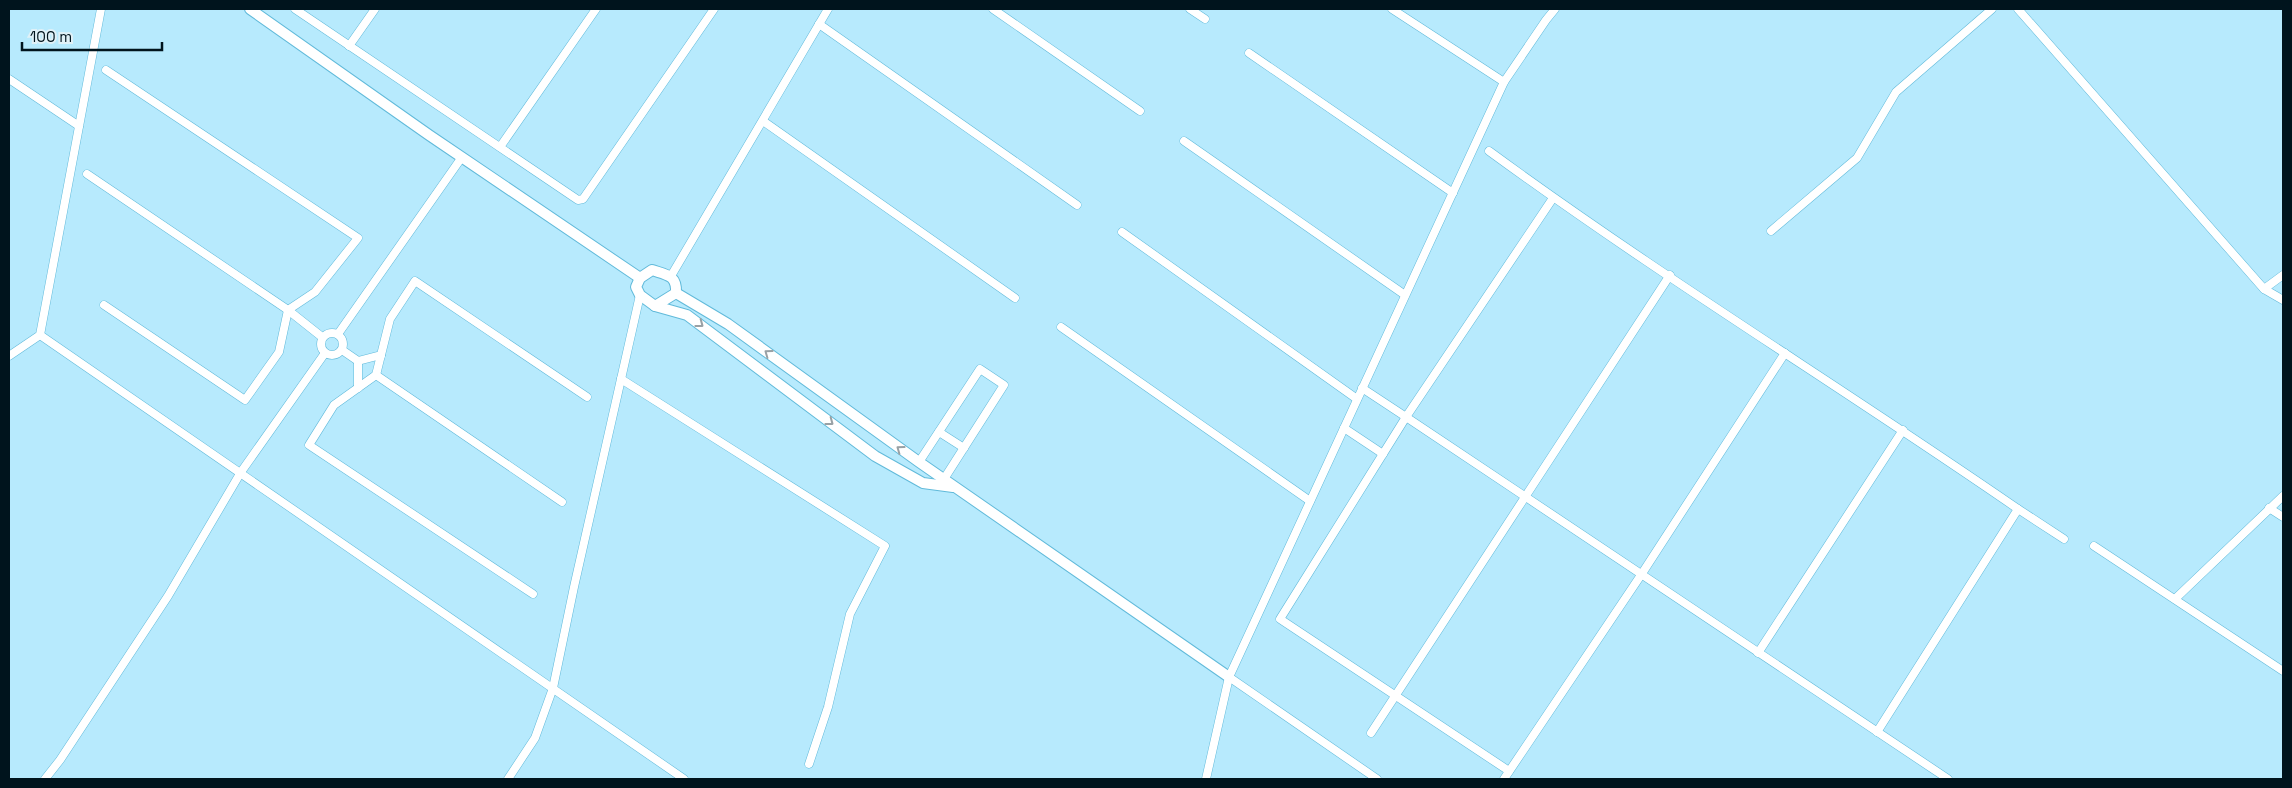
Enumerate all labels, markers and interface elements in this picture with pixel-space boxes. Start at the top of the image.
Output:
scale bar [22,20,162,52]
text: 100 m [30,27,72,46]
one-way arrow [694,318,704,327]
one-way arrow [764,350,774,359]
one-way arrow [824,416,834,425]
one-way arrow [897,446,906,454]

